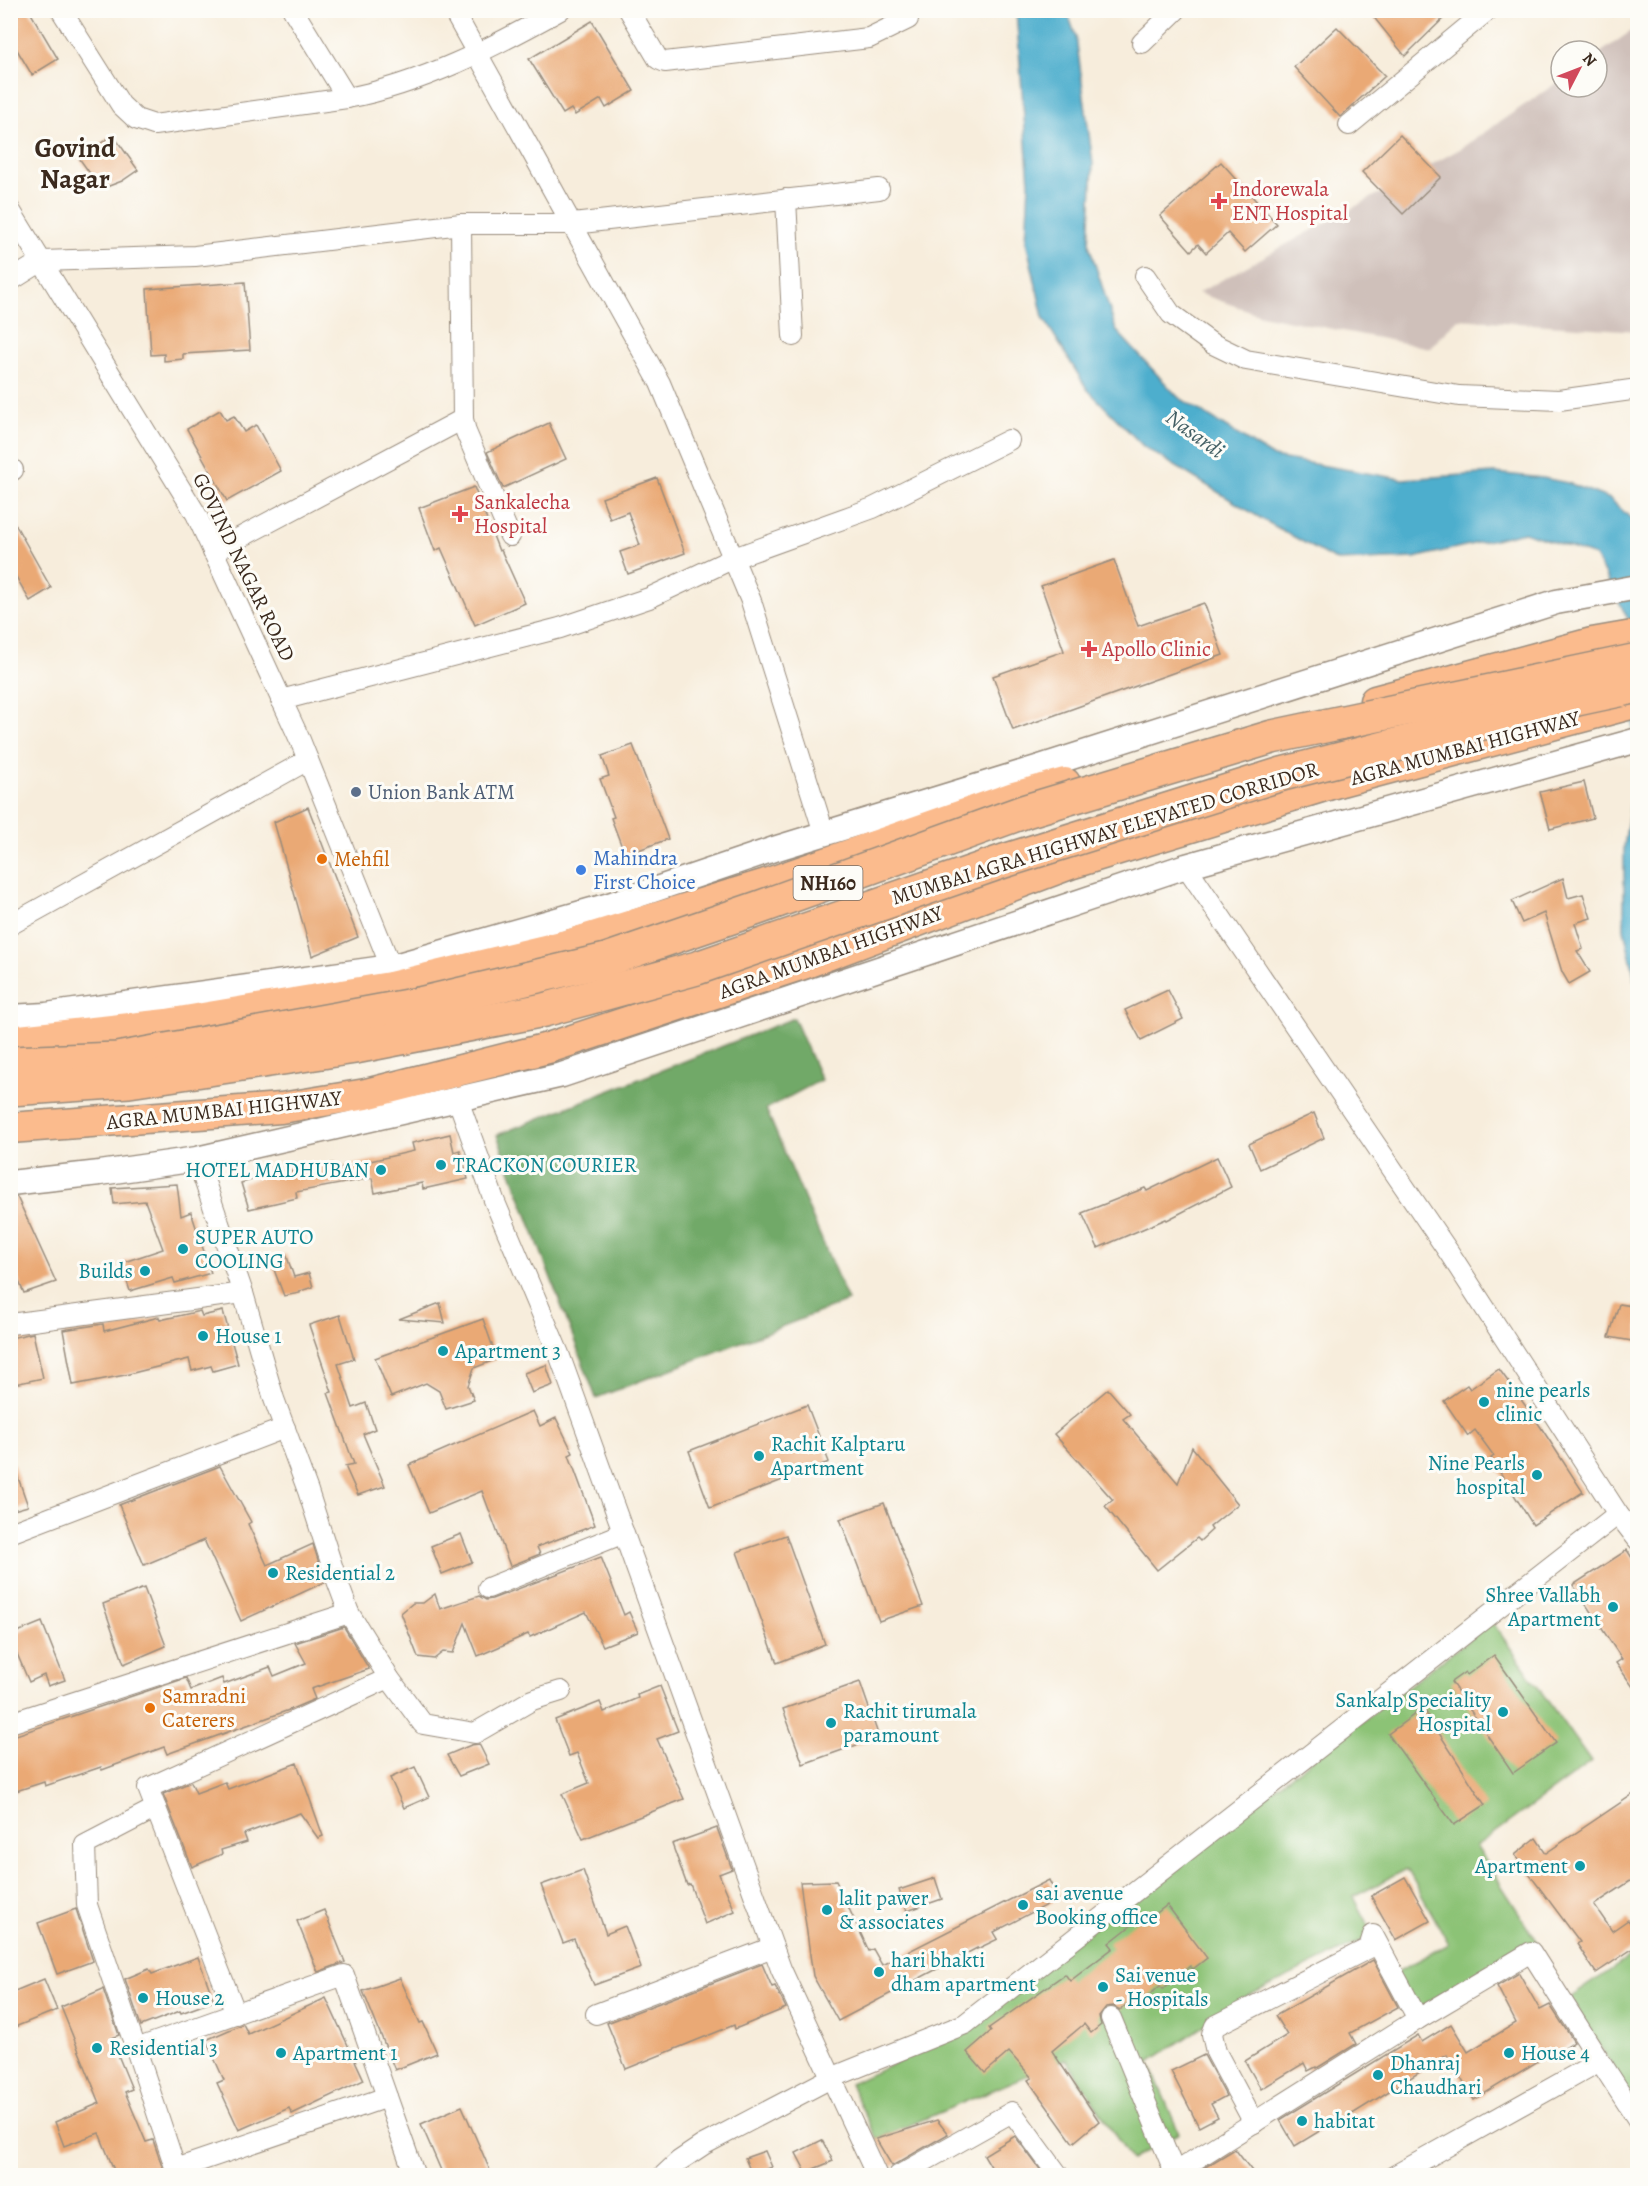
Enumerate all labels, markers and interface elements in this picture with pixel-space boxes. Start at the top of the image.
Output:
north arrow [1549,39,1609,99]
text: N [1577,48,1602,72]
district label: Govind Nagar [35,130,116,197]
place label: Indorewala ENT Hospital [1232,175,1348,227]
marker: Indorewala ENT Hospital [1210,192,1228,210]
water label: Nasardi [1160,403,1231,466]
street label: GOVIND NAGAR ROAD [186,468,302,666]
place label: Sankalecha Hospital [474,488,570,540]
marker: Sankalecha Hospital [451,505,469,523]
place label: Apollo Clinic [1101,635,1211,663]
marker: Apollo Clinic [1080,640,1098,658]
street label: AGRA MUMBAI HIGHWAY [1346,704,1583,792]
street label: MUMBAI AGRA HIGHWAY ELEVATED CORRIDOR [888,755,1322,911]
place label: Union Bank ATM [368,778,515,806]
marker: Union Bank ATM [349,785,363,799]
place label: Mahindra First Choice [593,844,696,896]
place label: Mehfil [334,845,389,873]
marker: Mehfil [315,852,329,866]
marker: Mahindra First Choice [574,863,588,877]
road number: NH160 [794,866,862,900]
street label: AGRA MUMBAI HIGHWAY [714,898,948,1006]
street label: AGRA MUMBAI HIGHWAY [104,1084,344,1136]
place label: TRACKON COURIER [453,1151,637,1179]
place label: HOTEL MADHUBAN [185,1156,369,1184]
marker: TRACKON COURIER [434,1158,448,1172]
marker: HOTEL MADHUBAN [374,1163,388,1177]
place label: SUPER AUTO COOLING [195,1223,314,1275]
marker: SUPER AUTO COOLING [176,1242,190,1256]
place label: Builds [78,1257,133,1285]
marker: Builds [138,1264,152,1278]
place label: House 1 [215,1322,281,1350]
marker: House 1 [196,1329,210,1343]
place label: Apartment 3 [454,1337,561,1365]
marker: Apartment 3 [436,1344,450,1358]
place label: nine pearls clinic [1496,1376,1590,1428]
marker: nine pearls clinic [1477,1395,1491,1409]
place label: Rachit Kalptaru Apartment [770,1430,906,1482]
marker: Rachit Kalptaru Apartment [752,1449,766,1463]
place label: Nine Pearls hospital [1428,1449,1525,1501]
marker: Nine Pearls hospital [1530,1468,1544,1482]
place label: Residential 2 [285,1559,395,1587]
marker: Residential 2 [266,1566,280,1580]
place label: Shree Vallabh Apartment [1485,1581,1601,1633]
marker: Shree Vallabh Apartment [1606,1600,1620,1614]
place label: Samradni Caterers [162,1682,246,1734]
place label: Sankalp Speciality Hospital [1335,1686,1492,1738]
place label: Rachit tirumala paramount [843,1697,977,1749]
marker: Samradni Caterers [143,1701,157,1715]
marker: Sankalp Speciality Hospital [1496,1705,1510,1719]
marker: Rachit tirumala paramount [824,1716,838,1730]
place label: Apartment [1474,1852,1568,1880]
marker: Apartment [1573,1859,1587,1873]
place label: sai avenue Booking office [1035,1879,1158,1931]
place label: lalit pawer & associates [839,1884,944,1936]
marker: sai avenue Booking office [1016,1898,1030,1912]
marker: lalit pawer & associates [820,1903,834,1917]
place label: hari bhakti dham apartment [891,1946,1036,1998]
place label: Sai venue - Hospitals [1115,1961,1208,2013]
marker: hari bhakti dham apartment [872,1965,886,1979]
marker: Sai venue - Hospitals [1096,1980,1110,1994]
place label: House 2 [155,1984,224,2012]
marker: House 2 [136,1991,150,2005]
place label: Residential 3 [109,2034,218,2062]
place label: Apartment 1 [292,2039,397,2067]
place label: House 4 [1521,2039,1590,2067]
marker: Residential 3 [90,2041,104,2055]
marker: Apartment 1 [274,2046,288,2060]
marker: House 4 [1502,2046,1516,2060]
place label: Dhanraj Chaudhari [1390,2049,1482,2101]
marker: Dhanraj Chaudhari [1371,2068,1385,2082]
place label: habitat [1314,2107,1375,2135]
marker: habitat [1295,2114,1309,2128]

